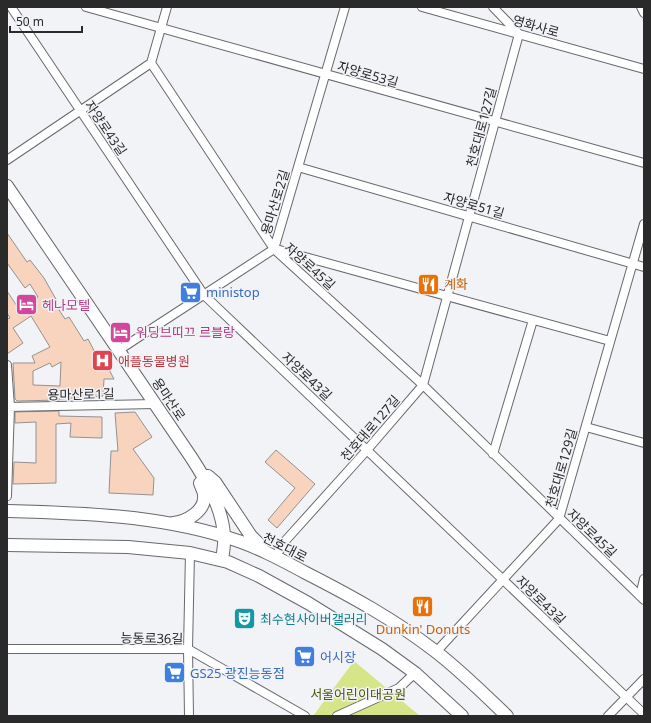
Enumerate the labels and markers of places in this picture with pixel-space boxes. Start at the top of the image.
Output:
restaurant icon: 계화 [415,271,441,297]
place label: 계화 [444,275,468,293]
supermarket icon: ministop [177,279,203,305]
place label: ministop [206,283,260,301]
hotel icon: 헤나모텔 [13,292,39,318]
place label: 헤나모텔 [42,296,90,314]
hotel icon: 워딩브띠끄 르블랑 [107,319,133,345]
place label: 워딩브띠끄 르블랑 [136,323,235,341]
hospital icon: 애플동물병원 [89,348,115,374]
place label: 애플동물병원 [118,352,190,370]
restaurant icon: Dunkin' Donuts [410,594,436,620]
theatre icon: 최수현사이버갤러리 [231,606,257,632]
place label: 최수현사이버갤러리 [260,610,368,628]
place label: Dunkin' Donuts [376,620,470,638]
supermarket icon: 어시장 [292,644,318,670]
place label: 어시장 [320,648,356,666]
supermarket icon: GS25 광진능동점 [161,660,187,686]
place label: GS25 광진능동점 [190,664,285,682]

